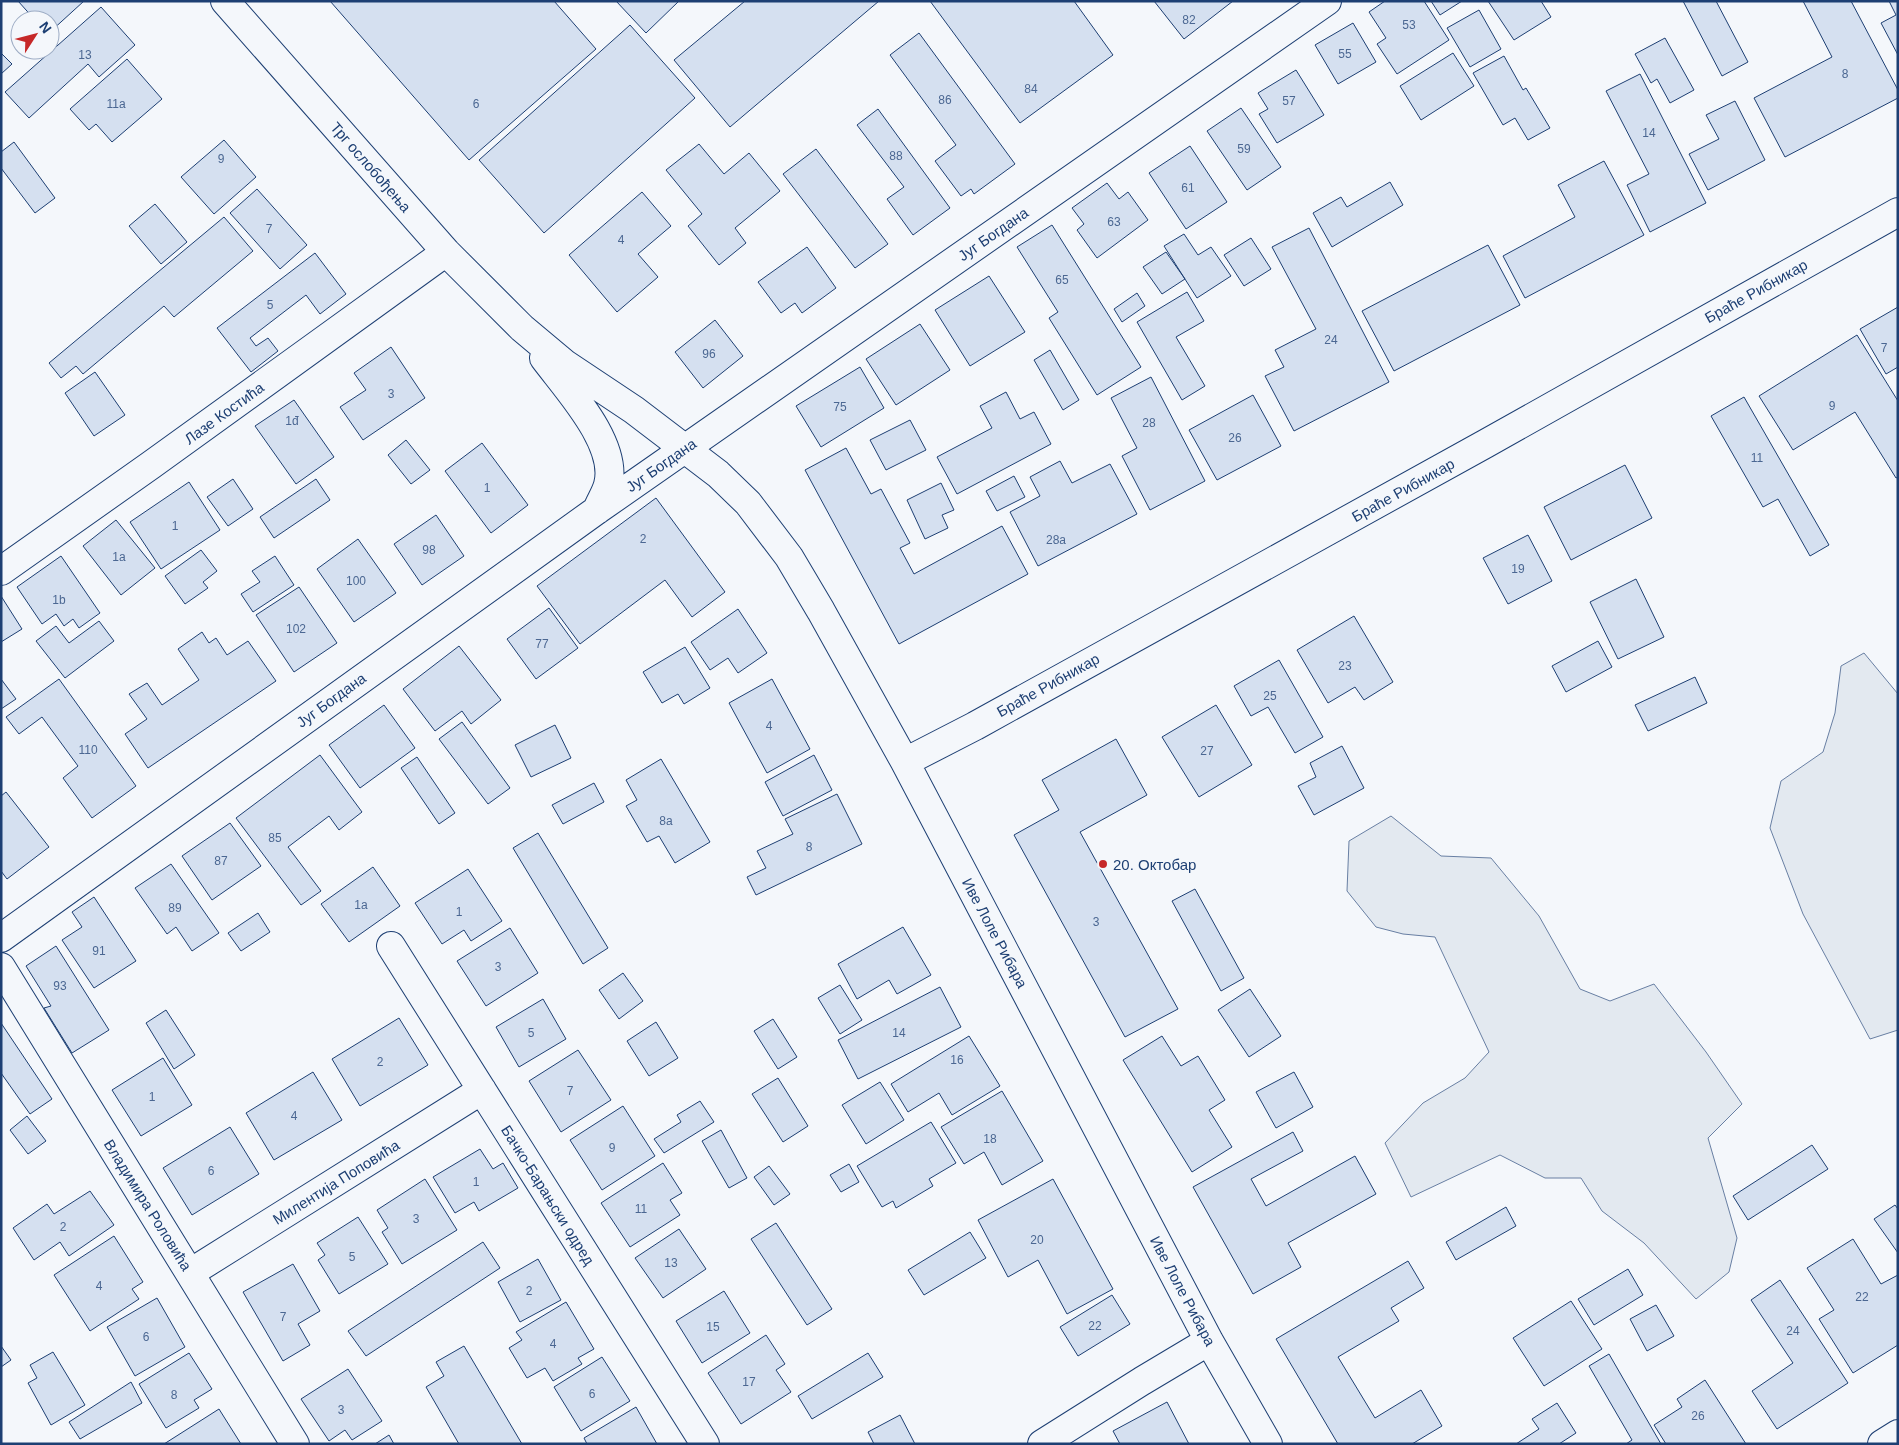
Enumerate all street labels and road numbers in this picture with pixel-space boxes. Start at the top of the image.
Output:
street label: Трг ослобођења [327,119,415,216]
street label: Југ Богдана [955,203,1032,264]
street label: Браће Рибникар [1702,256,1810,326]
street label: Лазе Костића [181,378,267,447]
street label: Југ Богдана [623,434,700,495]
street label: Браће Рибникар [1349,455,1457,525]
street label: Браће Рибникар [994,650,1102,720]
street label: Југ Богдана [293,669,369,731]
street label: Иве Лоле Рибара [959,875,1031,991]
street label: Бачко-Барањски одред [498,1122,598,1268]
street label: Владимира Роловића [101,1136,196,1274]
street label: Милентија Поповића [270,1136,403,1228]
street label: Иве Лоле Рибара [1147,1233,1219,1349]

